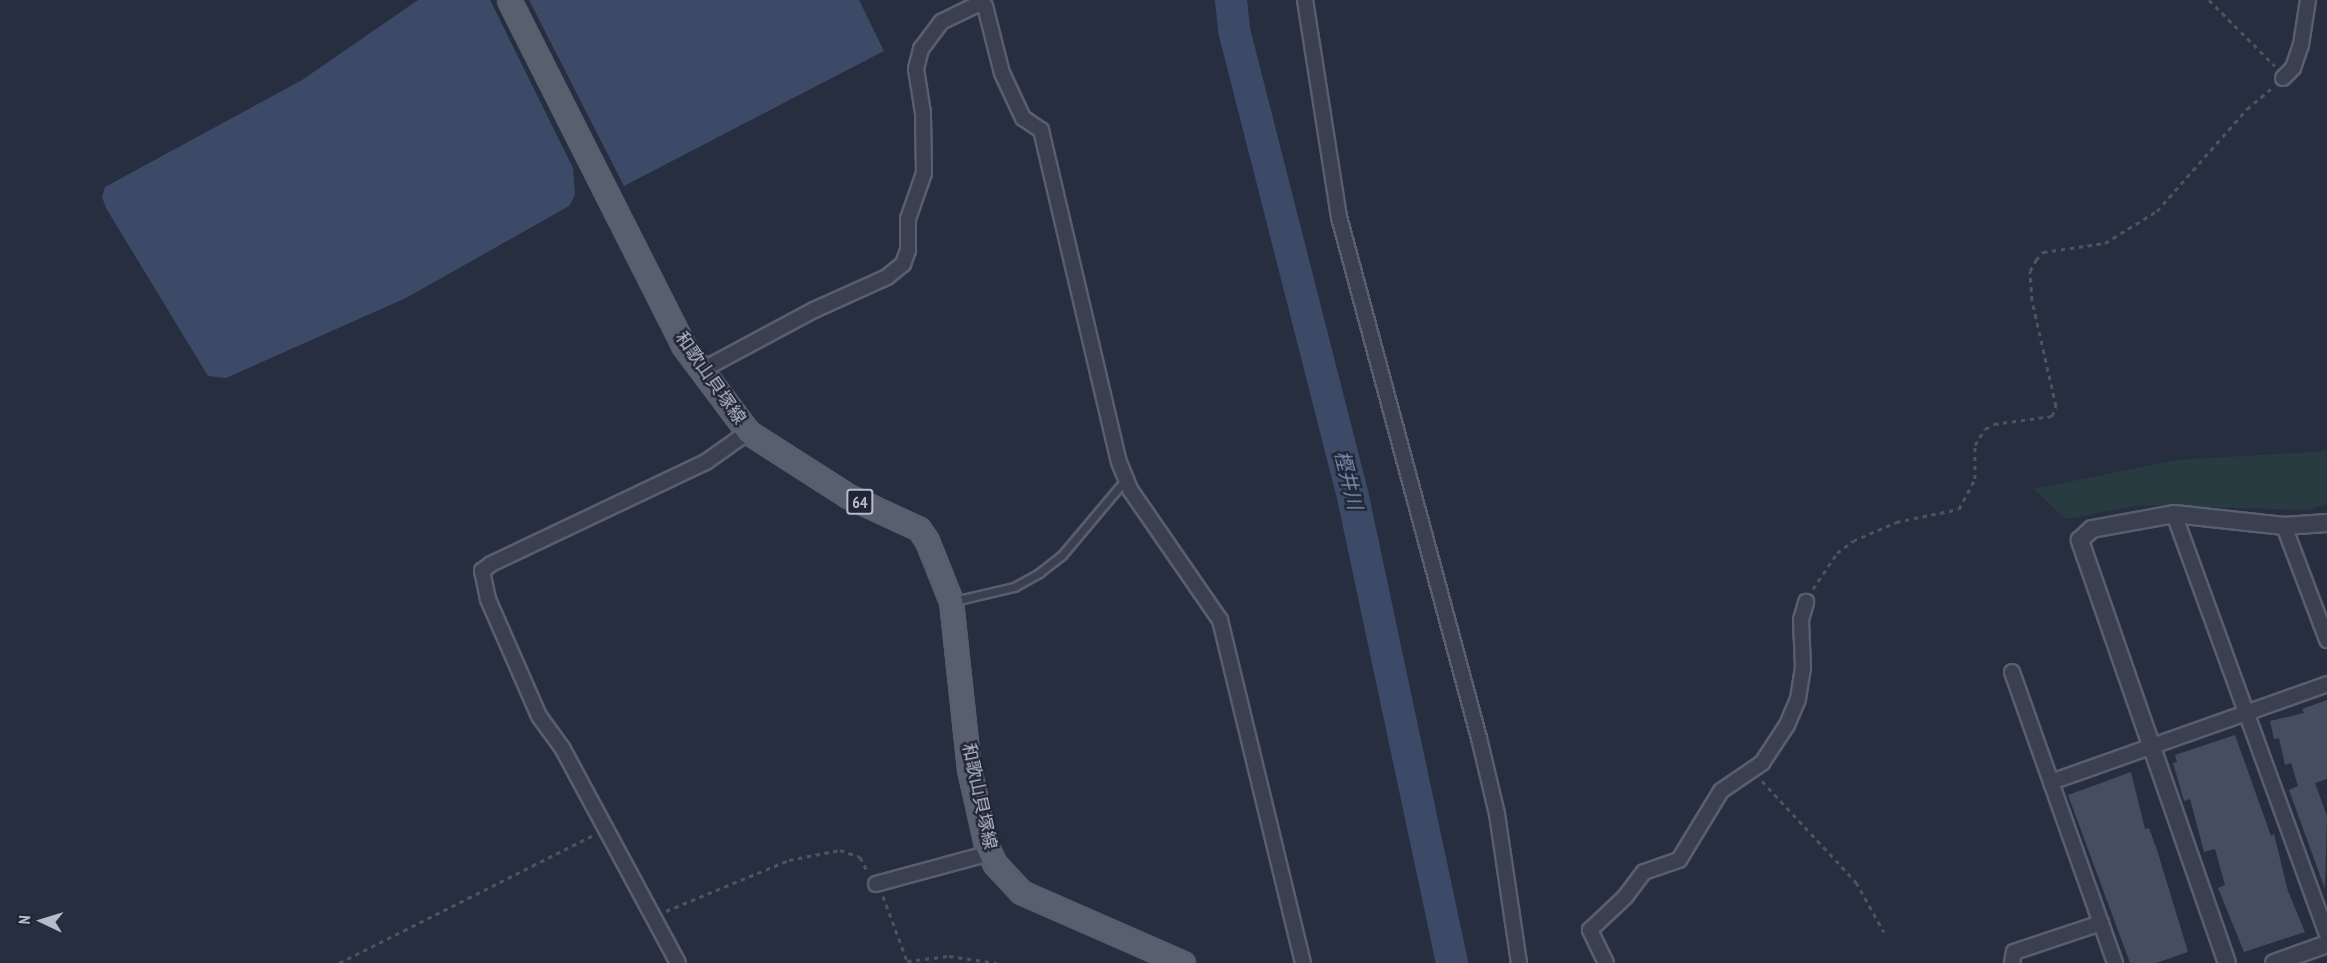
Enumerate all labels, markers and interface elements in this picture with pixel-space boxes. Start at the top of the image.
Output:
street label: 和歌山貝塚線 [670,328,750,428]
water label: 樫井川 [1329,448,1367,512]
road number: 64 [845,489,875,515]
street label: 和歌山貝塚線 [957,741,1001,851]
north arrow [12,891,72,951]
text: N [14,915,34,925]

